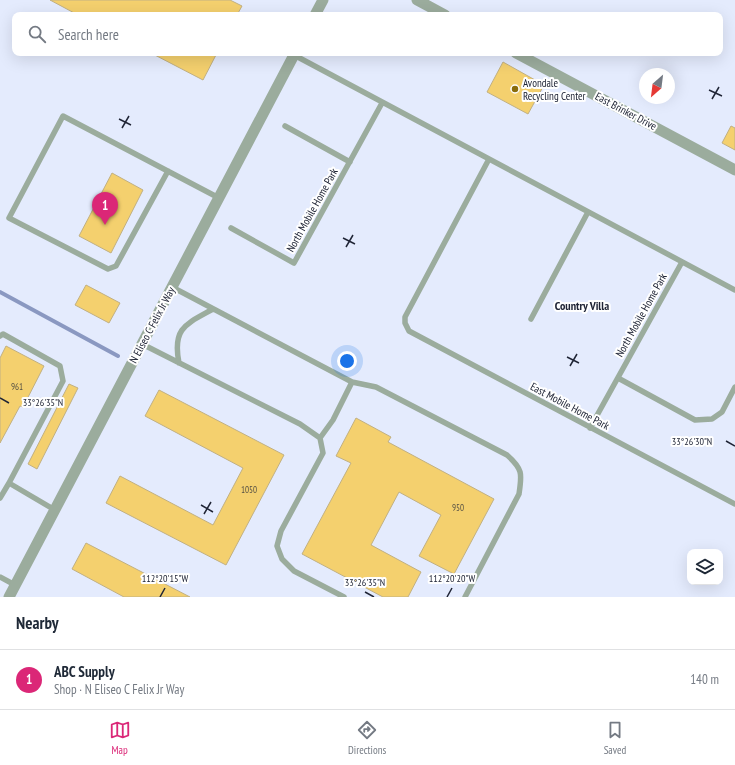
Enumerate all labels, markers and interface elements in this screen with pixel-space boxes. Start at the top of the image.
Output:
search box [12,12,723,56]
icon: search [26,23,48,45]
text: Search here [58,25,119,44]
north arrow [639,68,675,104]
place label: Avondale Recycling Center [523,76,586,103]
marker: Avondale Recycling Center [510,84,520,94]
street label: East Brinker Drive [593,89,660,133]
street label: North Mobile Home Park [283,165,341,254]
pin: 1 [92,192,118,225]
street label: North Mobile Home Park [612,270,670,359]
street label: N Eliseo C Felix Jr Way [126,284,178,365]
district label: Country Villa [555,298,609,313]
your location [337,351,357,371]
street label: East Mobile Home Park [528,379,613,433]
house number: 961 [11,381,23,392]
text: 33°26'35"N [23,396,63,409]
text: 33°26'30"N [672,435,712,448]
house number: 1050 [241,484,257,495]
house number: 950 [452,502,464,513]
map controls [687,549,723,585]
button: layers [687,549,723,585]
text: 112°20'15"W [142,572,189,585]
text: 112°20'20"W [429,572,476,585]
text: 33°26'35"N [345,576,385,589]
text: Nearby [16,612,59,634]
text: ABC Supply [54,662,115,681]
text: 1 [26,671,32,688]
text: 140 m [690,671,719,688]
text: Shop · N Eliseo C Felix Jr Way [54,681,184,698]
tab: Map [109,719,131,757]
tab: Directions [348,719,386,757]
tab: Saved [604,719,626,757]

